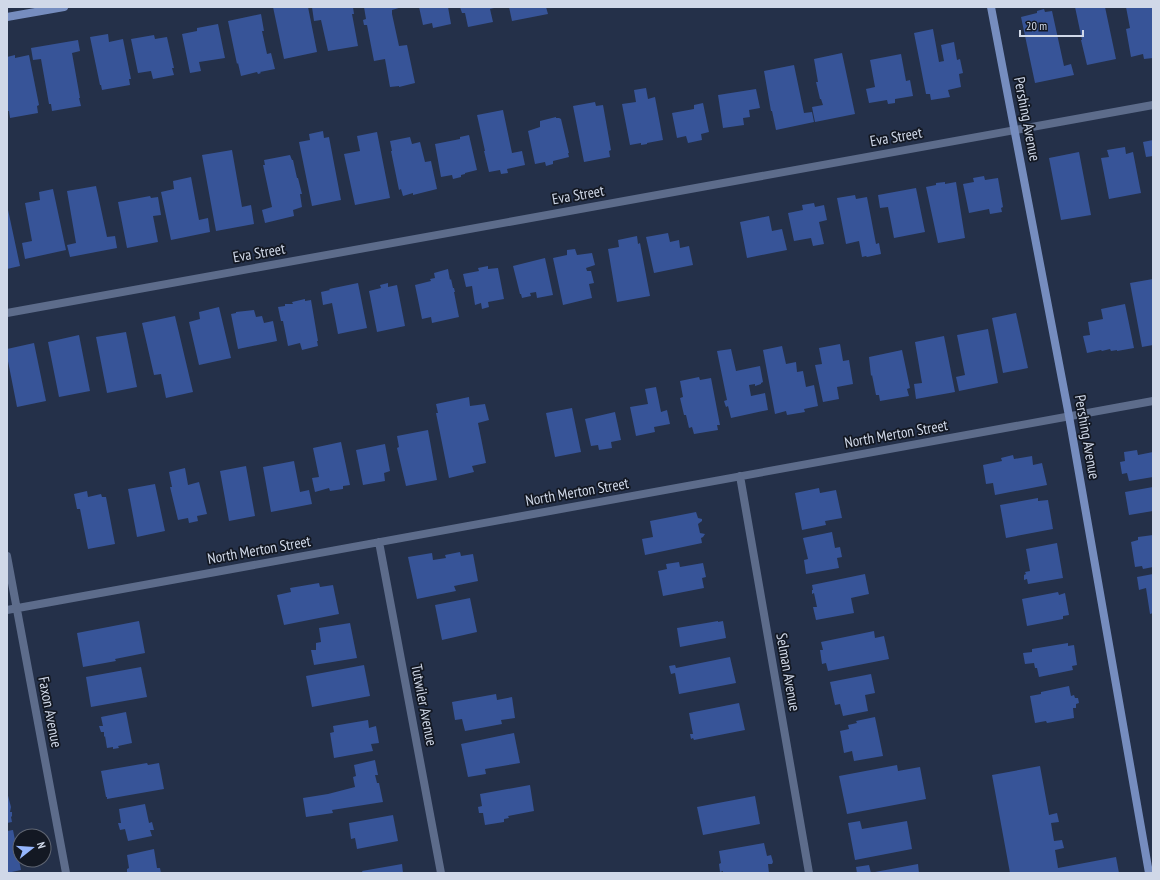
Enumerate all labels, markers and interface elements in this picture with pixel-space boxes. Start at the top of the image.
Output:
scale bar [1020,12,1083,38]
text: 20 m [1026,18,1047,33]
street label: Pershing Avenue [1010,75,1045,163]
street label: Eva Street [868,123,923,150]
street label: Eva Street [550,181,605,208]
street label: Eva Street [231,239,286,266]
street label: Pershing Avenue [1071,393,1104,481]
street label: North Merton Street [843,415,949,452]
street label: North Merton Street [524,473,630,510]
street label: North Merton Street [206,531,312,568]
street label: Selman Avenue [772,631,805,713]
street label: Tutwiler Avenue [407,663,442,747]
street label: Faxon Avenue [34,675,67,749]
north arrow [12,828,52,868]
text: N [34,840,49,850]

